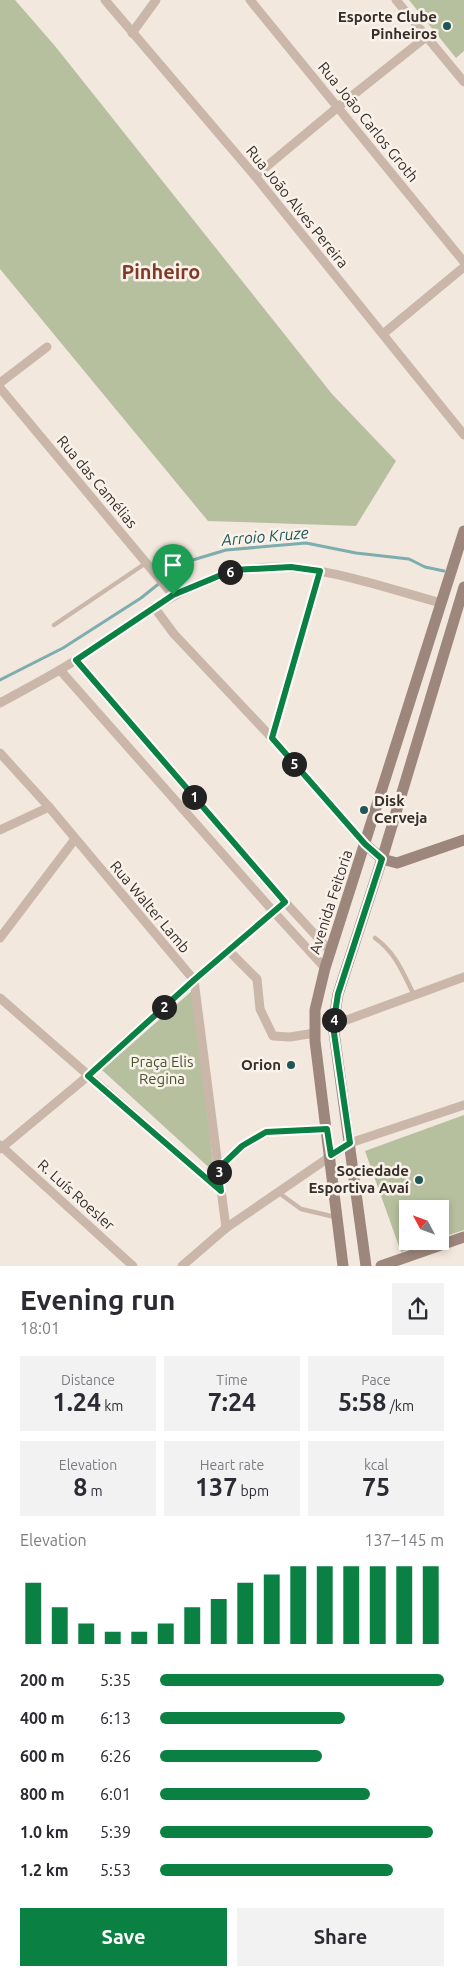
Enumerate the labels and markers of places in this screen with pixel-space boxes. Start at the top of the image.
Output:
place label: Esporte Clube Pinheiros [338,8,437,42]
marker: Esporte Clube Pinheiros [441,20,453,32]
pin [152,544,194,595]
pin: 6 [218,560,242,584]
pin: 5 [282,752,306,776]
pin: 1 [182,784,206,810]
place label: Disk Cerveja [374,792,428,826]
marker: Disk Cerveja [358,804,370,816]
pin: 2 [152,994,176,1020]
pin: 4 [322,1008,346,1032]
place label: Orion [241,1056,281,1073]
marker: Orion [285,1059,297,1071]
pin: 3 [206,1160,232,1184]
place label: Sociedade Esportiva Avaí [308,1162,409,1196]
marker: Sociedade Esportiva Avaí [413,1174,425,1186]

